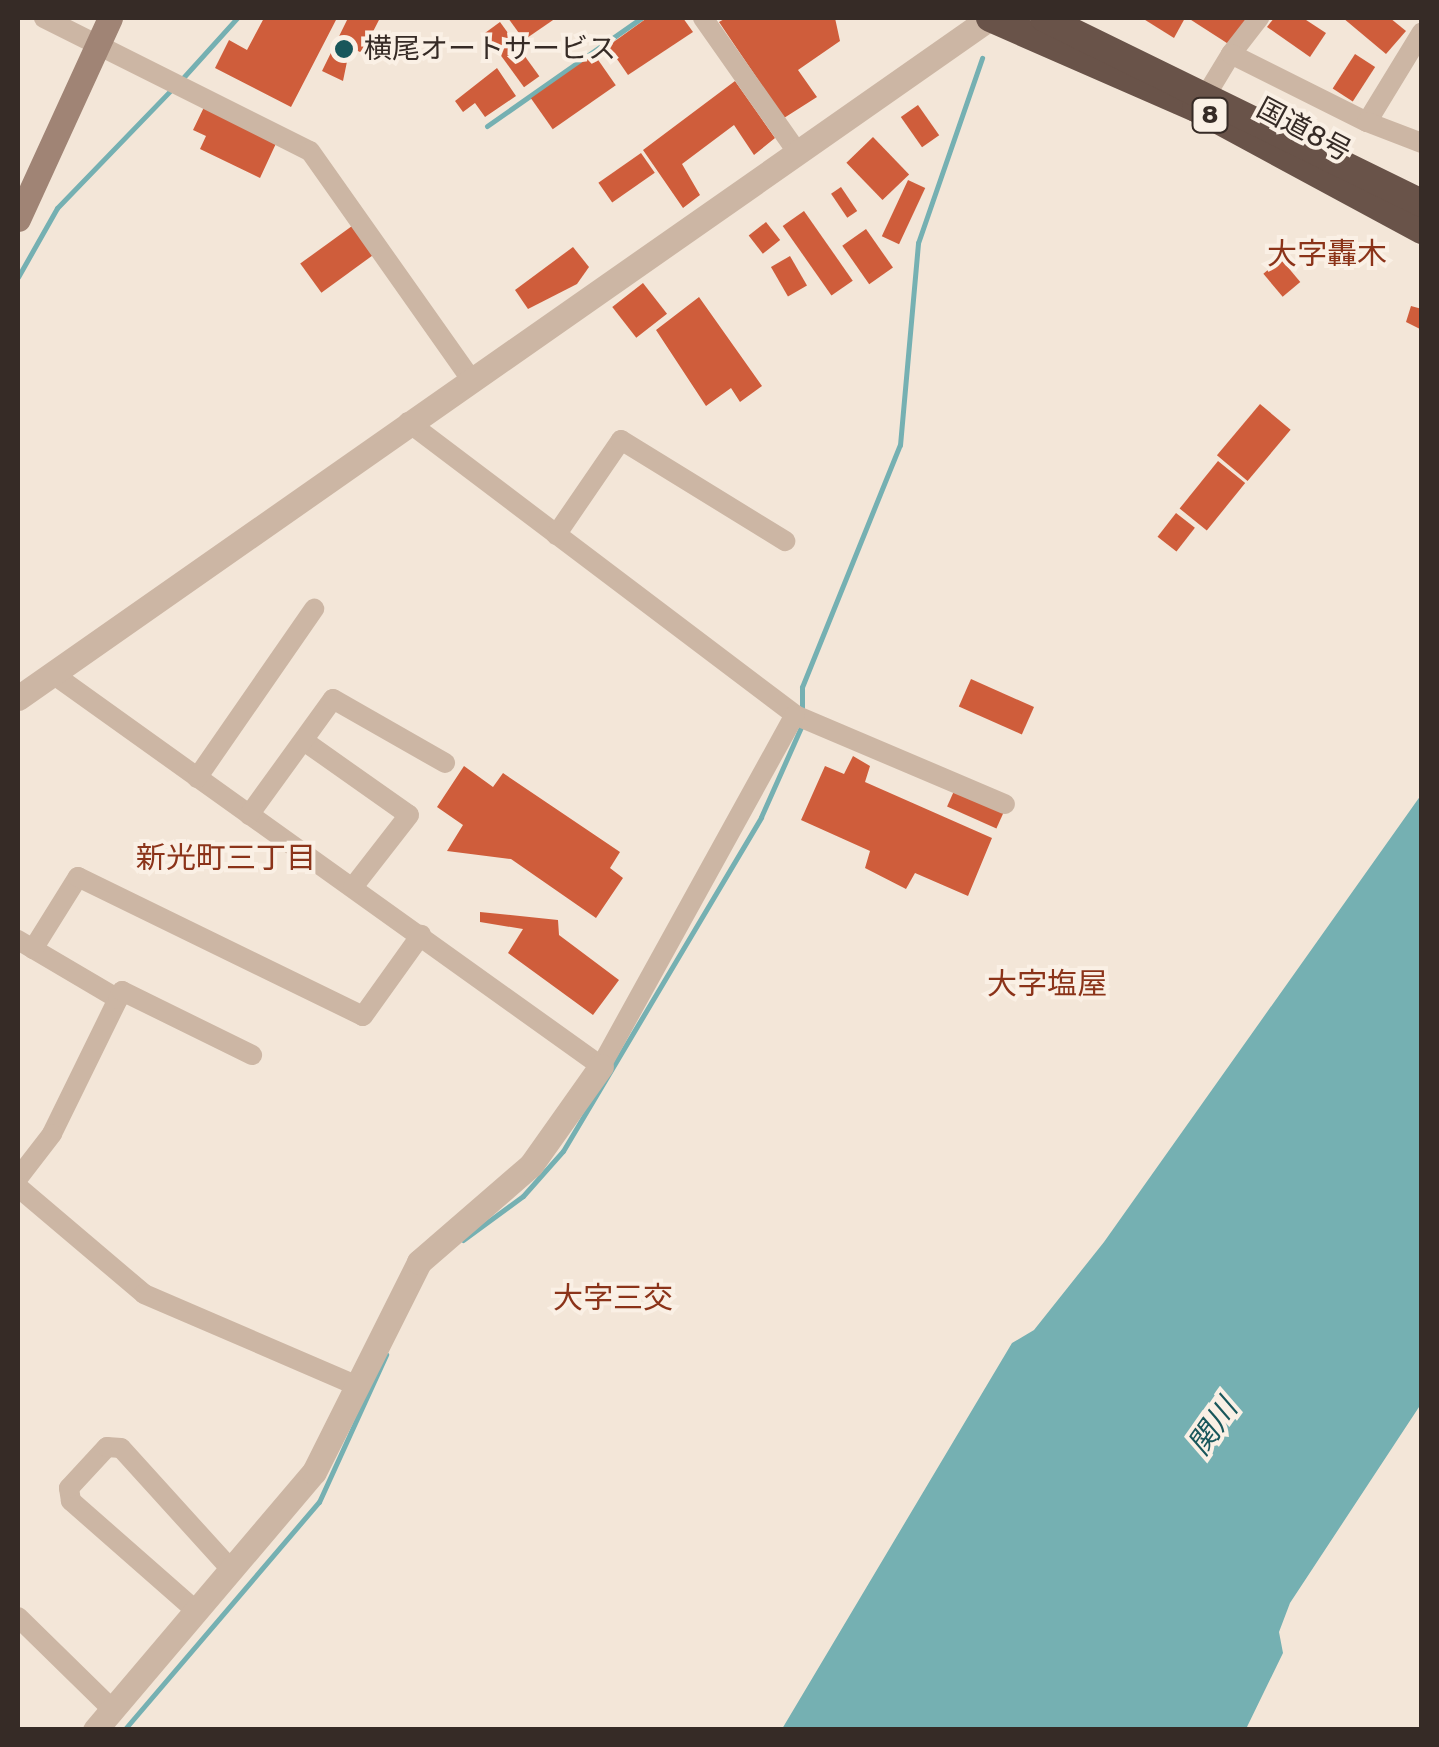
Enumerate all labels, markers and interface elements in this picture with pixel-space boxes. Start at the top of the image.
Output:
place label: 横尾オートサービス [364,32,616,66]
marker: 横尾オートサービス [333,38,355,60]
street label: 国道8号 [1251,91,1357,169]
road number: 8 [1190,95,1230,135]
district label: 大字轟木 [1267,236,1387,272]
district label: 新光町三丁目 [136,840,316,876]
district label: 大字塩屋 [987,966,1107,1002]
district label: 大字三交 [553,1280,673,1316]
water label: 関川 [1181,1392,1245,1462]

